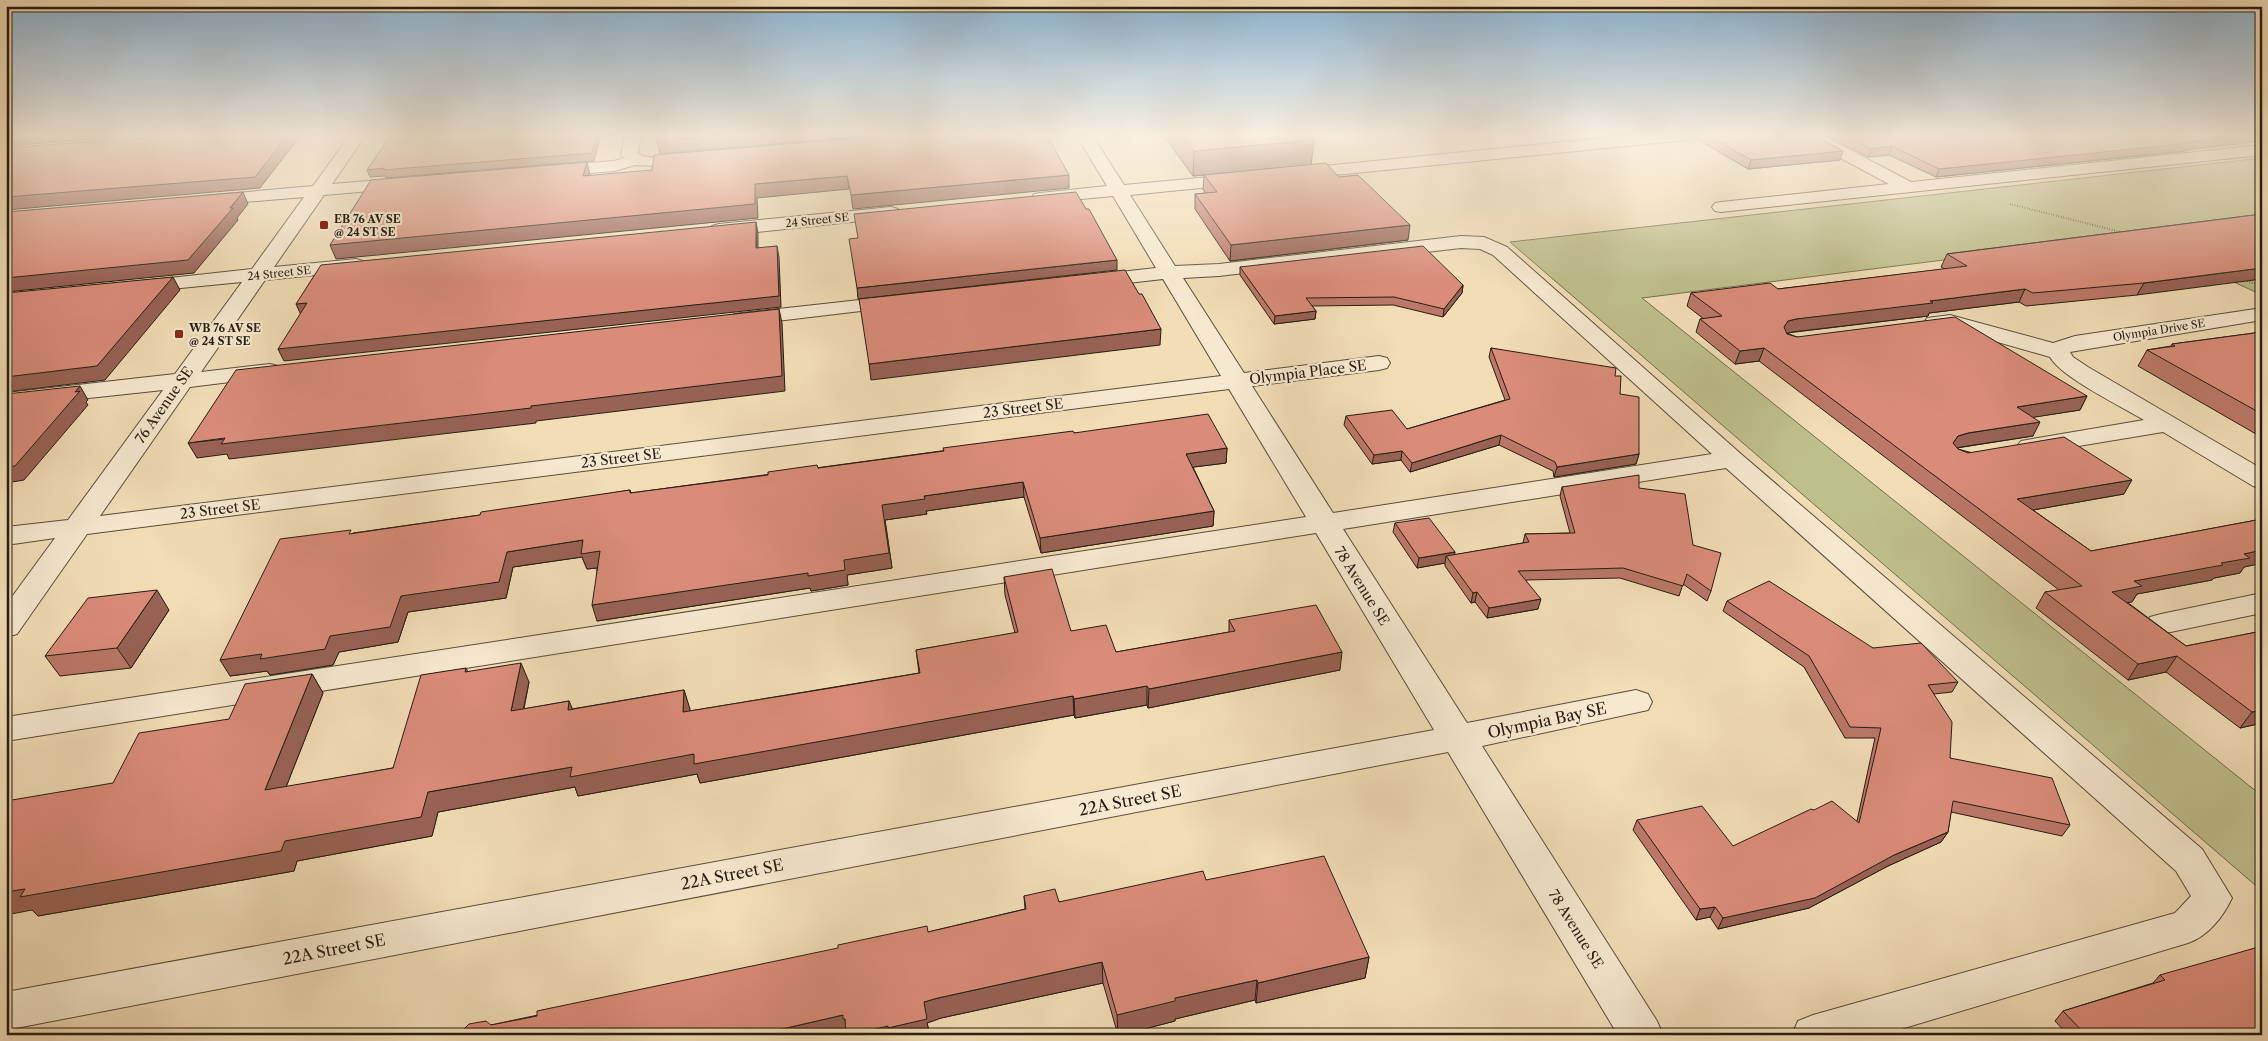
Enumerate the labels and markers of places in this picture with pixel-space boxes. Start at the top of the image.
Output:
place label: EB 76 AV SE @ 24 ST SE [334,212,401,239]
marker: EB 76 AV SE @ 24 ST SE [318,219,330,231]
place label: WB 76 AV SE @ 24 ST SE [188,321,261,348]
marker: WB 76 AV SE @ 24 ST SE [173,328,185,340]

